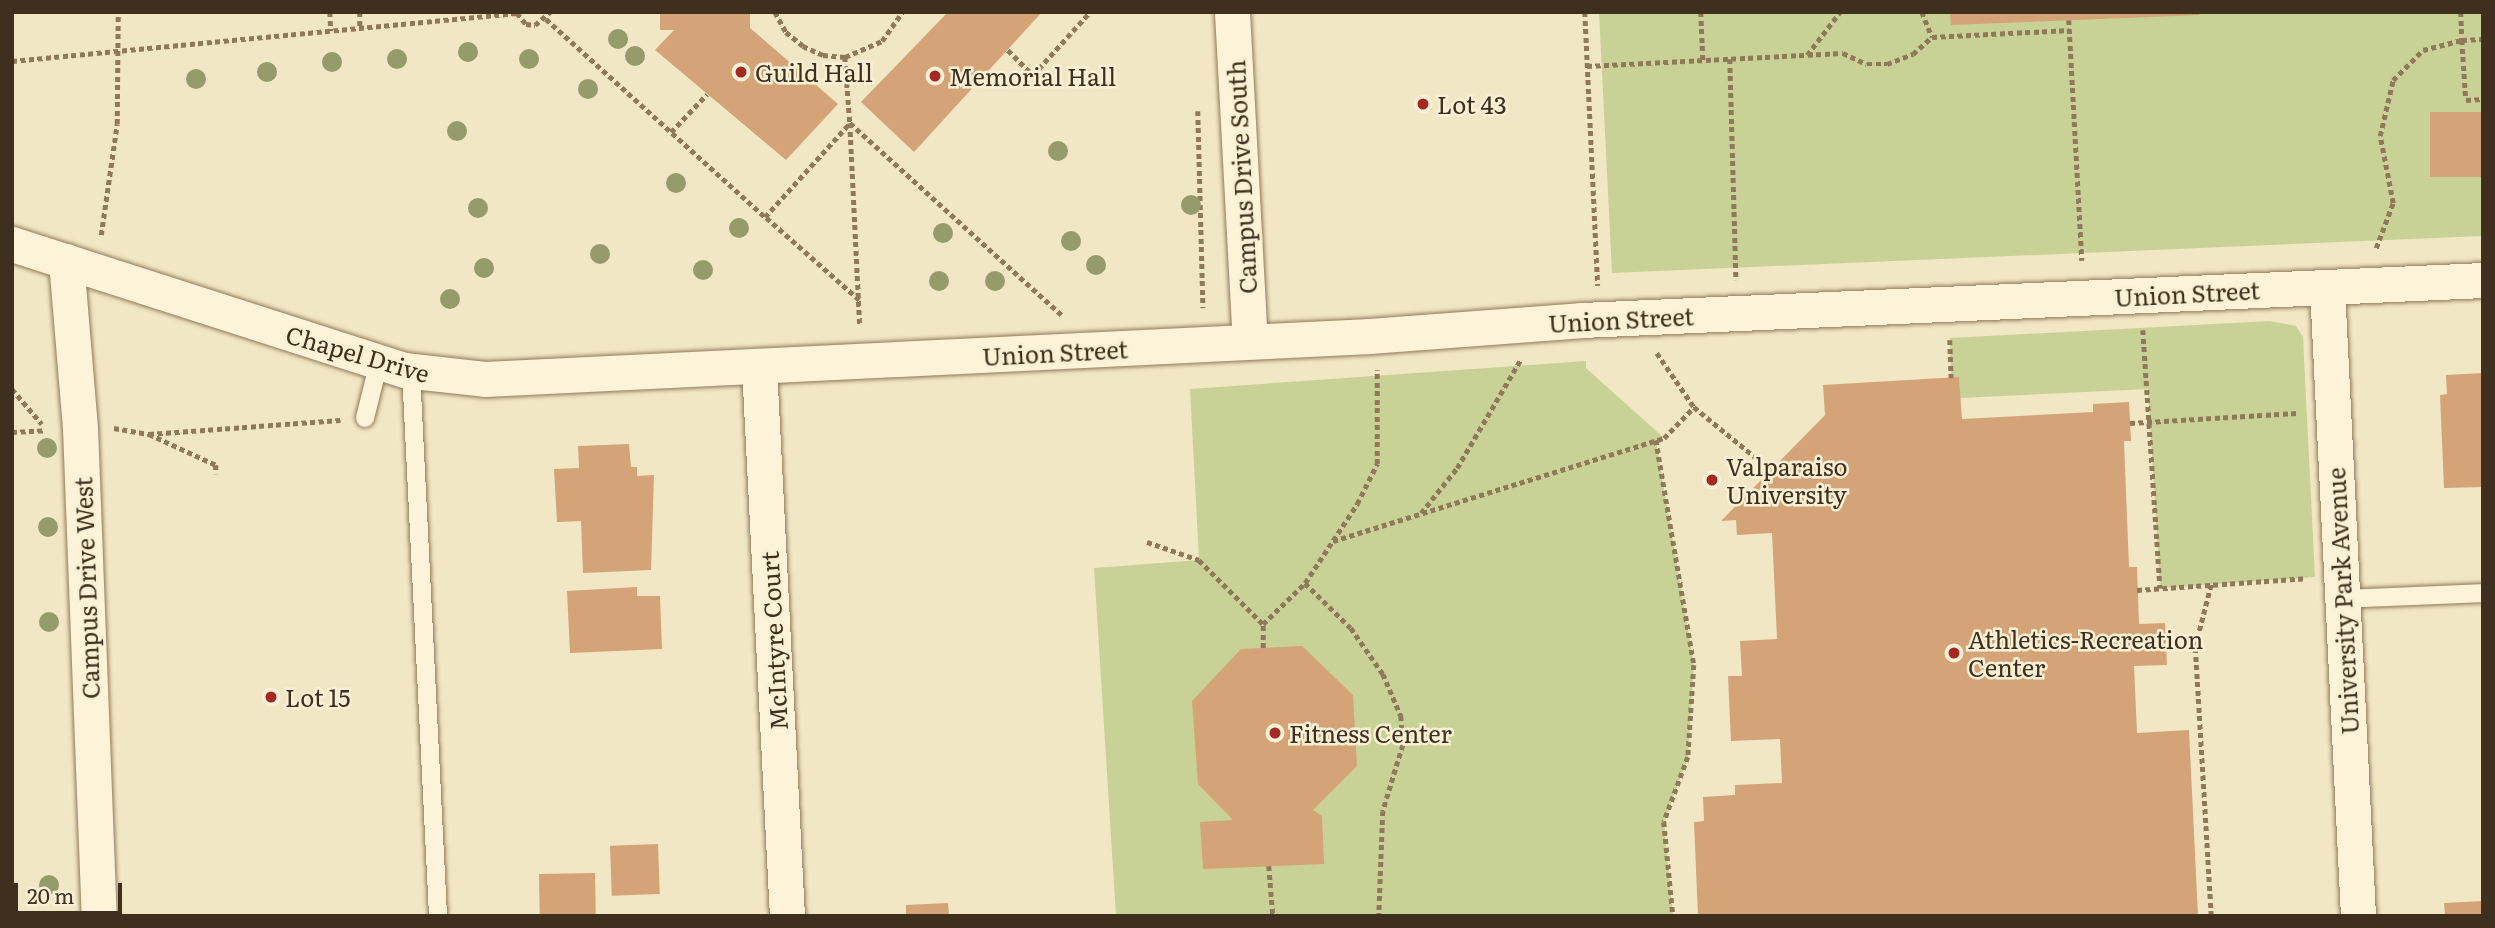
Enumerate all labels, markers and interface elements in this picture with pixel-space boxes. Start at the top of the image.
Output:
place label: Guild Hall [755,58,873,86]
street label: Campus Drive South [1220,59,1262,295]
place label: Memorial Hall [949,62,1116,90]
marker: Guild Hall [733,64,749,80]
marker: Memorial Hall [927,68,943,84]
place label: Lot 43 [1437,90,1507,118]
marker: Lot 43 [1415,96,1431,112]
street label: Union Street [2113,275,2261,311]
street label: Union Street [1547,301,1695,337]
street label: Chapel Drive [283,319,433,387]
street label: Union Street [981,334,1129,370]
place label: Valparaiso University [1726,452,1848,508]
street label: University Park Avenue [2321,467,2363,735]
marker: Valparaiso University [1704,472,1720,488]
street label: Campus Drive West [68,477,104,699]
street label: McIntyre Court [754,551,792,731]
place label: Athletics-Recreation Center [1968,625,2203,681]
marker: Athletics-Recreation Center [1946,645,1962,661]
place label: Lot 15 [285,683,350,711]
marker: Lot 15 [263,689,279,705]
place label: Fitness Center [1289,719,1452,747]
marker: Fitness Center [1267,725,1283,741]
scale bar [18,869,126,913]
text: 20 m [27,879,74,910]

